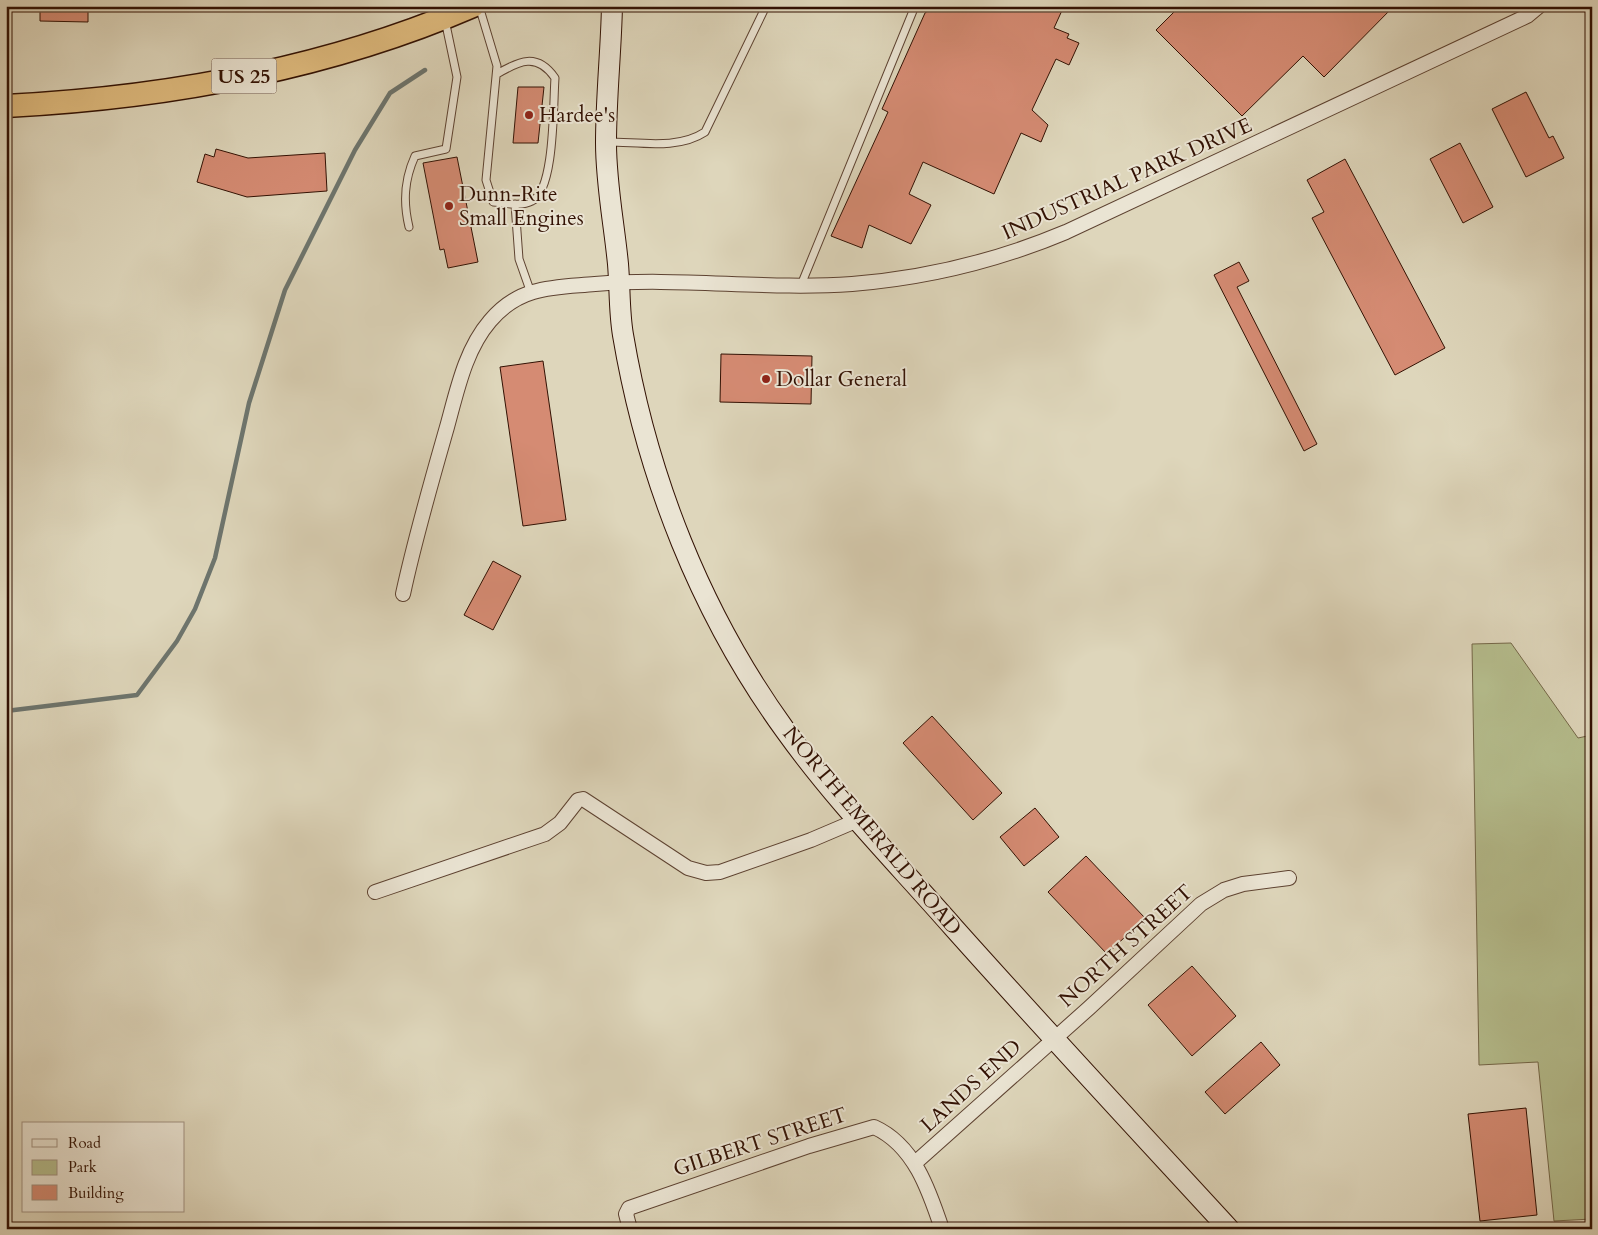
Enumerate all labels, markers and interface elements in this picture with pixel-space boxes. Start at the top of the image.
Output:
road number: US 25 [212,58,276,94]
place label: Hardee's [539,101,615,130]
marker: Hardee's [523,109,535,121]
street label: INDUSTRIAL PARK DRIVE [998,111,1257,247]
place label: Dunn-Rite Small Engines [459,180,584,233]
marker: Dunn-Rite Small Engines [443,200,455,212]
place label: Dollar General [776,365,907,394]
marker: Dollar General [760,373,772,385]
street label: NORTH EMERALD ROAD [776,720,968,942]
street label: NORTH STREET [1053,878,1199,1014]
street label: LANDS END [914,1033,1028,1139]
street label: GILBERT STREET [669,1100,851,1184]
legend [22,1122,185,1212]
text: Road [68,1133,101,1153]
text: Park [68,1157,97,1177]
text: Building [68,1183,124,1203]

